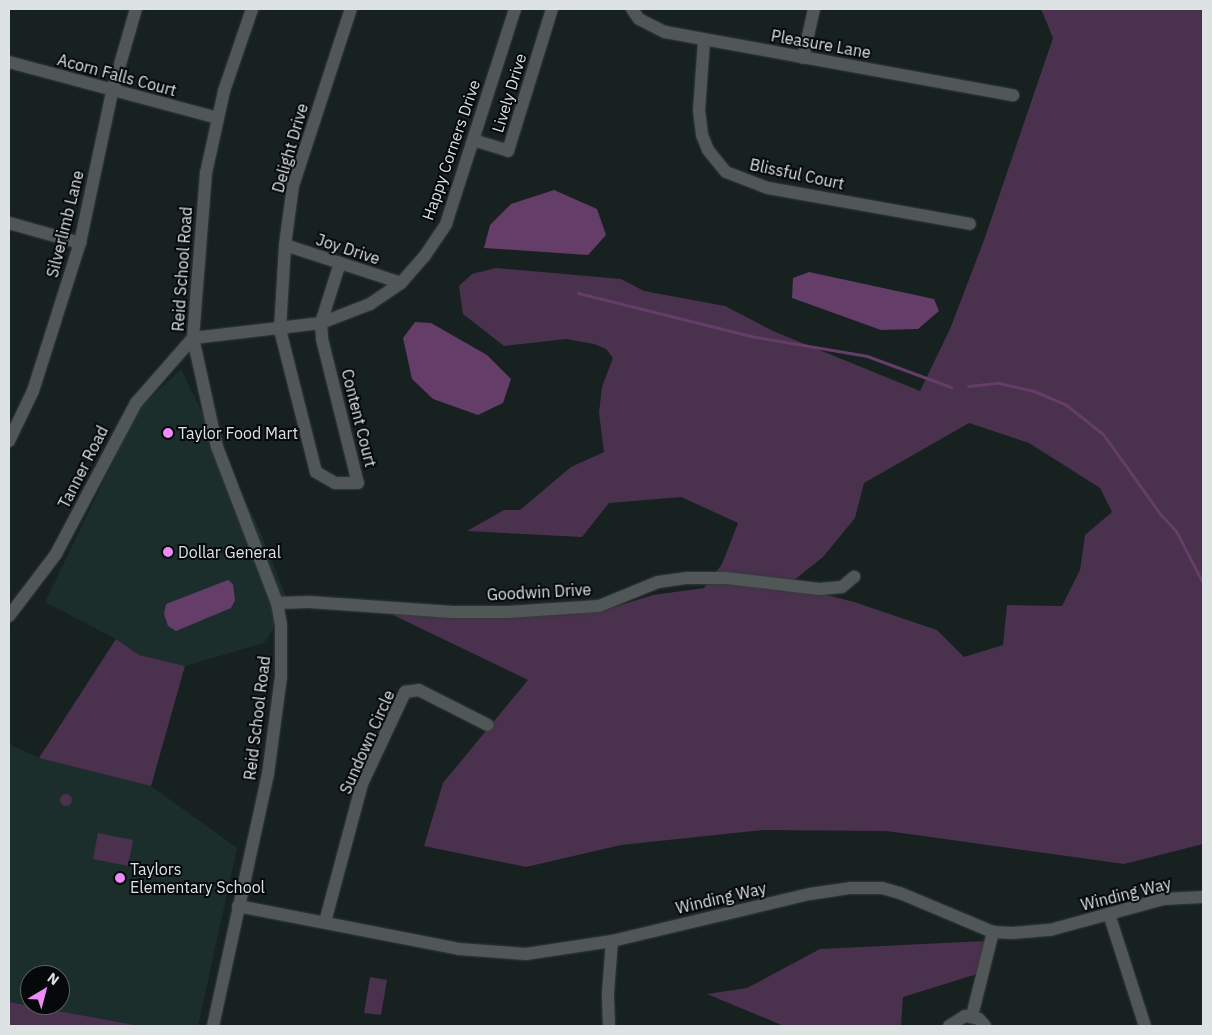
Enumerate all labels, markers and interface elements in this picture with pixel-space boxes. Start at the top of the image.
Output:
street label: Pleasure Lane [770,26,872,62]
street label: Acorn Falls Court [55,50,179,100]
street label: Lively Drive [488,51,530,135]
street label: Happy Corners Drive [418,77,484,223]
street label: Delight Drive [268,101,312,195]
street label: Blissful Court [748,155,846,193]
street label: Silverlimb Lane [42,168,88,280]
street label: Reid School Road [168,206,196,332]
street label: Joy Drive [314,230,382,268]
street label: Content Court [338,367,380,469]
street label: Tanner Road [54,423,112,511]
place label: Taylor Food Mart [178,423,298,443]
marker: Taylor Food Mart [162,427,174,439]
place label: Dollar General [178,542,281,562]
marker: Dollar General [162,546,174,558]
street label: Goodwin Drive [486,580,592,604]
street label: Reid School Road [240,655,274,781]
street label: Sundown Circle [336,687,398,797]
place label: Taylors Elementary School [130,859,265,897]
marker: Taylors Elementary School [114,872,126,884]
street label: Winding Way [1079,873,1173,915]
street label: Winding Way [674,878,768,918]
north arrow [20,965,70,1015]
text: N [44,969,63,989]

